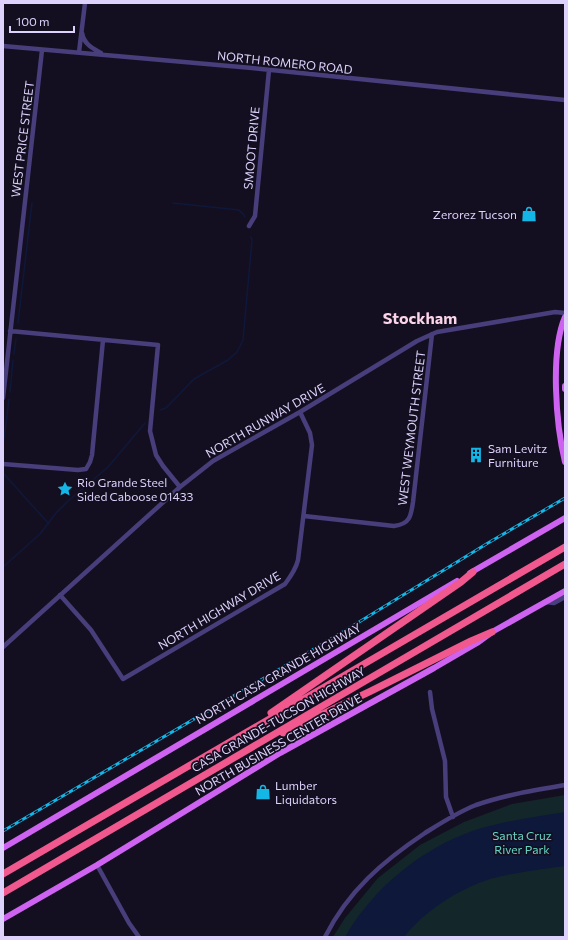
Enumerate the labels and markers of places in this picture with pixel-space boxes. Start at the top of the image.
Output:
shop icon: Zerorez Tucson [520,205,538,223]
place label: Zerorez Tucson [433,207,517,221]
place label: Sam Levitz Furniture [488,441,547,469]
building icon: Sam Levitz Furniture [467,446,485,464]
place label: Rio Grande Steel Sided Caboose 01433 [77,475,193,503]
place icon: Rio Grande Steel Sided Caboose 01433 [56,480,74,498]
place label: Lumber Liquidators [275,778,337,806]
shop icon: Lumber Liquidators [254,783,272,801]

